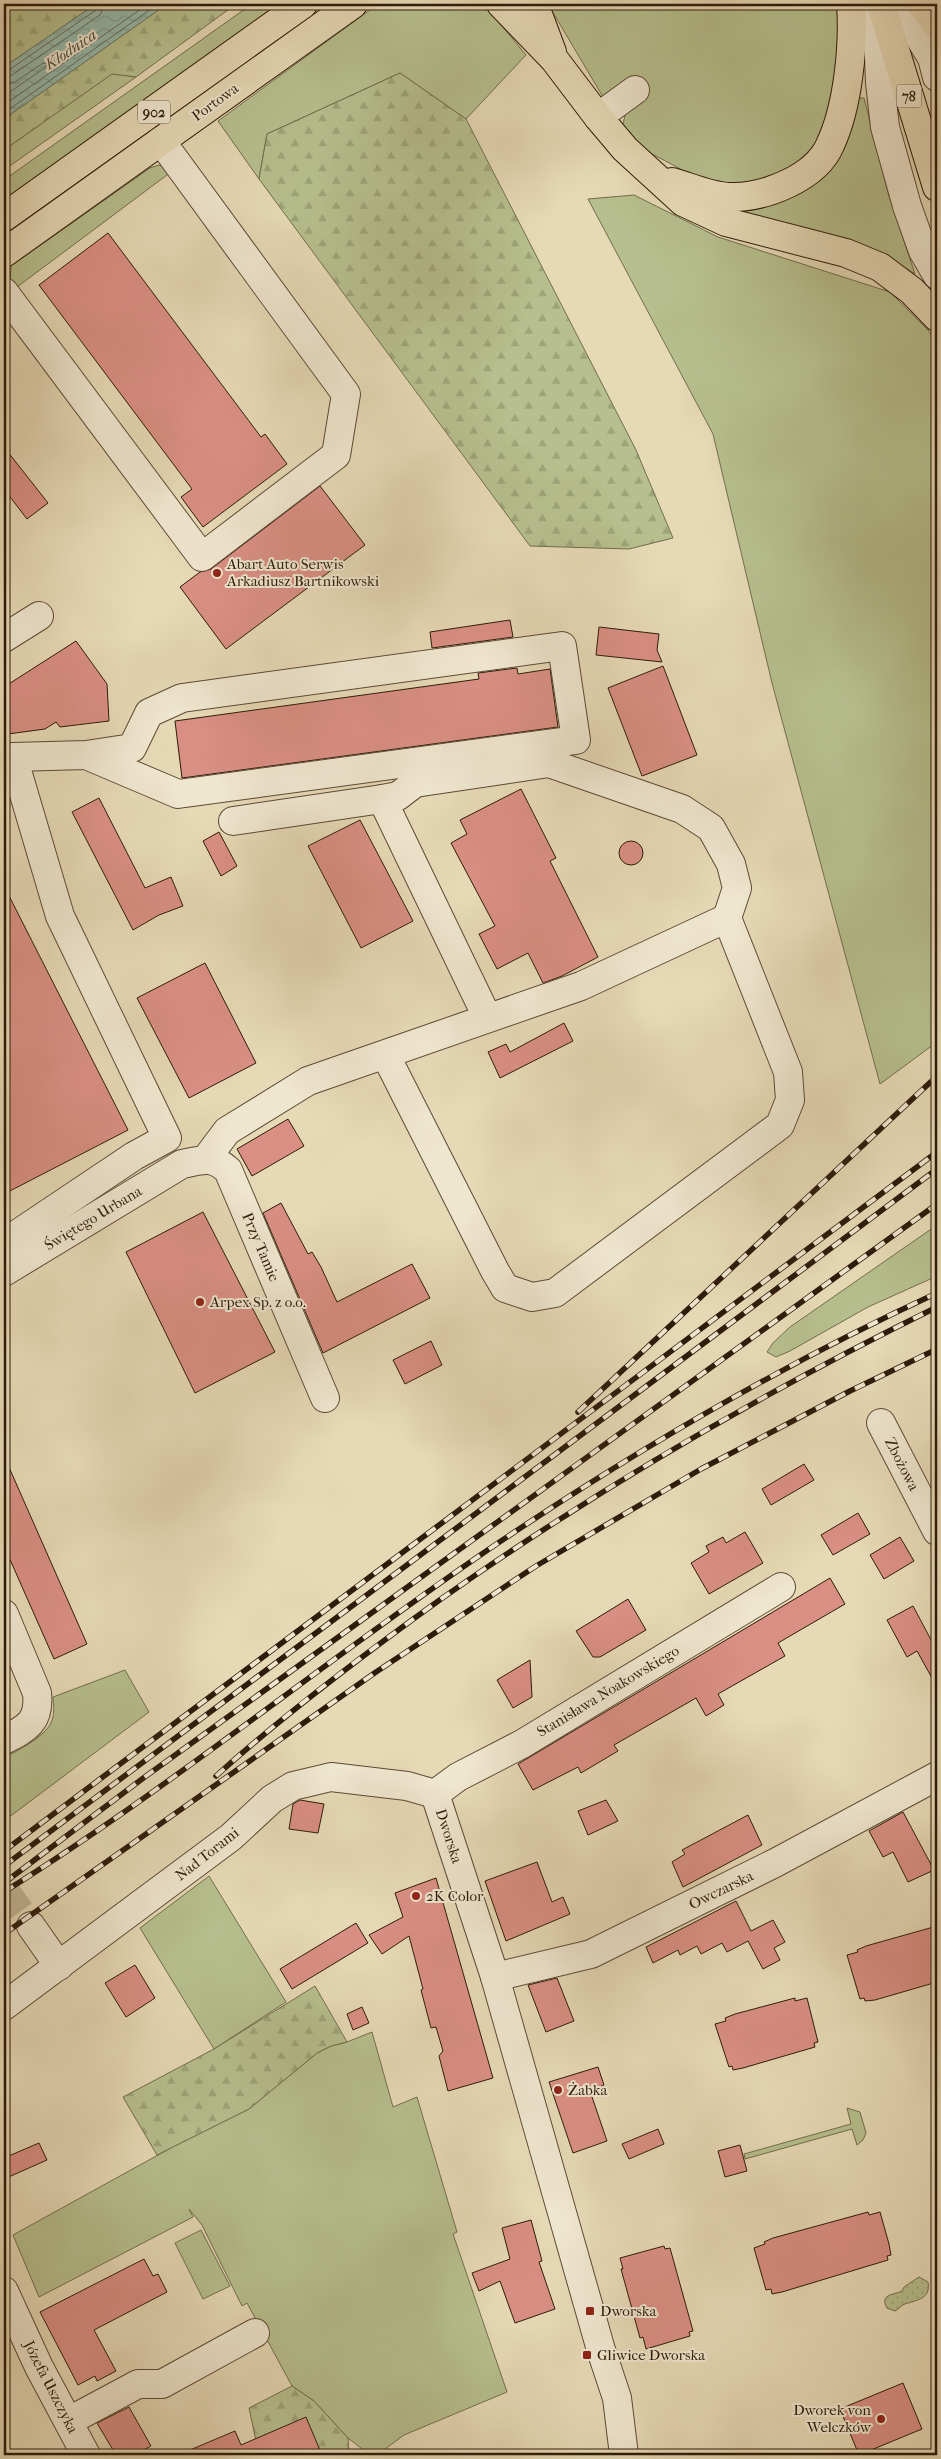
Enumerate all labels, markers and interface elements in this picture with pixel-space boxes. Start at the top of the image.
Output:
water label: Kłodnica [40,25,100,74]
street label: Portowa [188,78,243,125]
road number: 78 [896,84,922,108]
road number: 902 [138,100,170,124]
place label: Abart Auto Serwis Arkadiusz Bartnikowski [226,555,380,590]
marker: Abart Auto Serwis Arkadiusz Bartnikowski [211,567,223,579]
street label: Świętego Urbana [41,1181,146,1254]
street label: Przy Tamie [238,1210,284,1285]
place label: Arpex Sp. z o.o. [209,1293,306,1311]
marker: Arpex Sp. z o.o. [194,1296,206,1308]
street label: Zbożowa [881,1434,924,1495]
street label: Stanisława Noakowskiego [534,1641,683,1741]
street label: Dworska [432,1806,467,1867]
street label: Nad Torami [172,1823,243,1884]
street label: Owczarska [686,1866,757,1913]
place label: 2K Color [426,1887,484,1905]
marker: 2K Color [410,1890,422,1902]
place label: Żabka [568,2081,609,2099]
marker: Żabka [552,2084,564,2096]
place label: Dworska [600,2302,657,2320]
marker: Dworska [584,2305,596,2317]
street label: Józefa Uszczyka [19,2337,83,2437]
place label: Gliwice Dworska [597,2346,706,2364]
marker: Gliwice Dworska [581,2349,593,2361]
place label: Dworek von Welczków [793,2401,872,2436]
marker: Dworek von Welczków [875,2413,887,2425]

